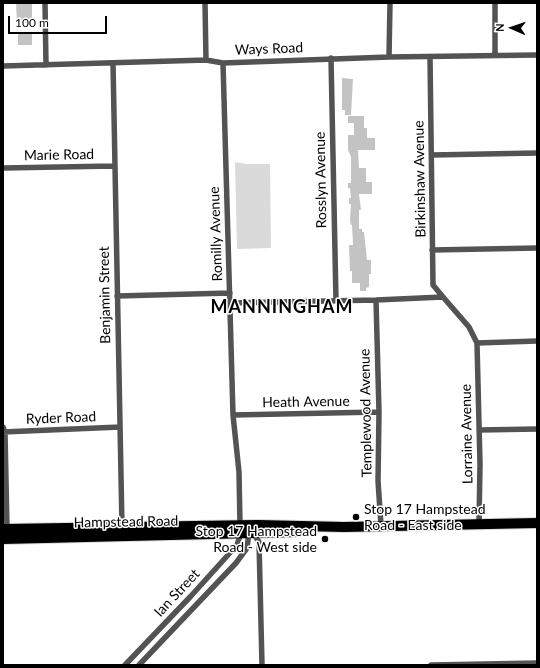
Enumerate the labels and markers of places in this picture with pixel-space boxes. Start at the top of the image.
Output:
place label: Stop 17 Hampstead Road - East side [364,501,485,534]
marker: Stop 17 Hampstead Road - East side [351,512,361,522]
place label: Stop 17 Hampstead Road - West side [196,523,317,556]
marker: Stop 17 Hampstead Road - West side [320,534,330,544]

